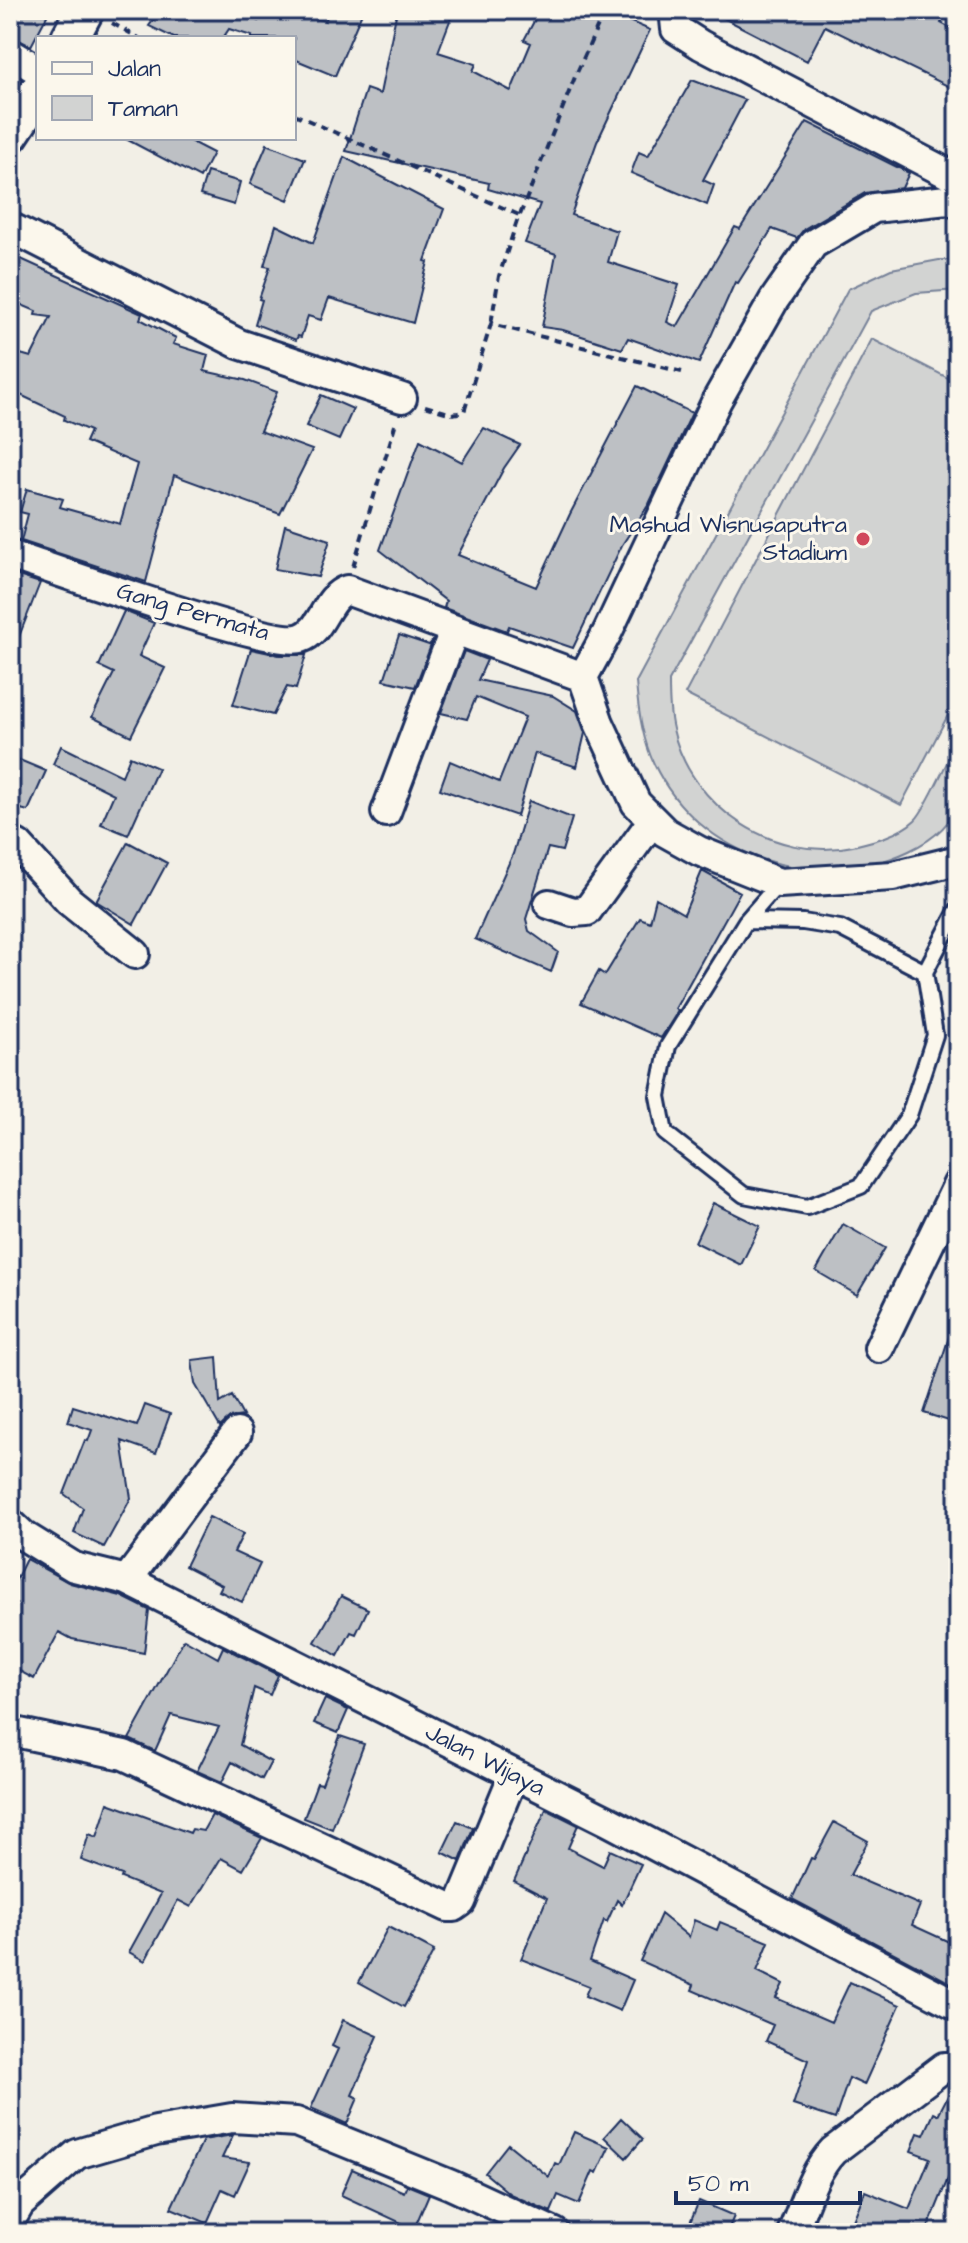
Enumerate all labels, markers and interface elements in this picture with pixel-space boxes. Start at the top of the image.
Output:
legend [36,36,296,140]
text: Jalan [108,52,161,86]
text: Taman [108,92,178,126]
place label: Mashud Wisnusaputra Stadium [610,508,847,570]
marker: Mashud Wisnusaputra Stadium [854,530,872,548]
street label: Gang Permata [113,574,273,651]
street label: Jalan Wijaya [419,1715,551,1806]
scale bar [676,2155,860,2205]
text: 50 m [688,2167,749,2201]

